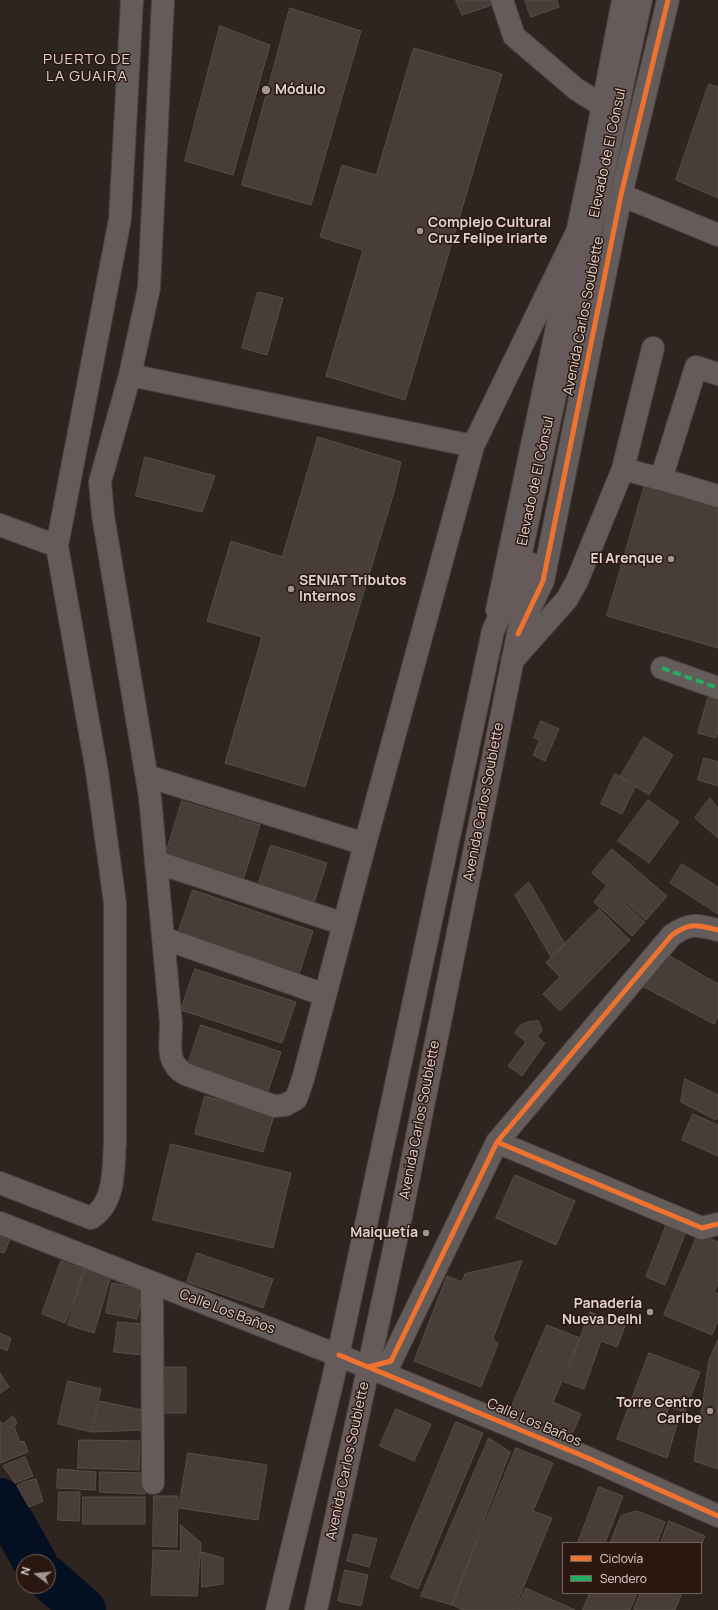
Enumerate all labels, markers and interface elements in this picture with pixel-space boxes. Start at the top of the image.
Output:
district label: PUERTO DE LA GUAIRA [43,51,131,86]
place label: Módulo [275,82,326,98]
marker: Módulo [260,84,272,96]
street label: Elevado de El Cónsul [586,87,630,219]
place label: Complejo Cultural Cruz Felipe Iriarte [428,215,551,248]
marker: Complejo Cultural Cruz Felipe Iriarte [415,226,425,236]
street label: Avenida Carlos Soublette [560,235,608,397]
street label: Elevado de El Cónsul [514,415,558,547]
place label: El Arenque [590,551,663,567]
marker: El Arenque [666,554,676,564]
place label: SENIAT Tributos Internos [299,573,407,606]
marker: SENIAT Tributos Internos [286,584,296,594]
street label: Avenida Carlos Soublette [460,721,508,883]
street label: Avenida Carlos Soublette [396,1039,444,1201]
place label: Maiquetía [350,1225,418,1241]
marker: Maiquetía [421,1228,431,1238]
street label: Calle Los Baños [177,1286,277,1338]
place label: Panadería Nueva Delhi [562,1296,642,1328]
marker: Panadería Nueva Delhi [645,1307,655,1317]
street label: Avenida Carlos Soublette [323,1380,373,1542]
place label: Torre Centro Caribe [616,1395,702,1428]
street label: Calle Los Baños [484,1396,584,1450]
marker: Torre Centro Caribe [705,1406,715,1416]
legend [562,1542,702,1594]
text: Ciclovía [600,1550,643,1567]
north arrow [16,1554,56,1594]
text: N [17,1565,33,1577]
text: Sendero [600,1570,647,1587]

